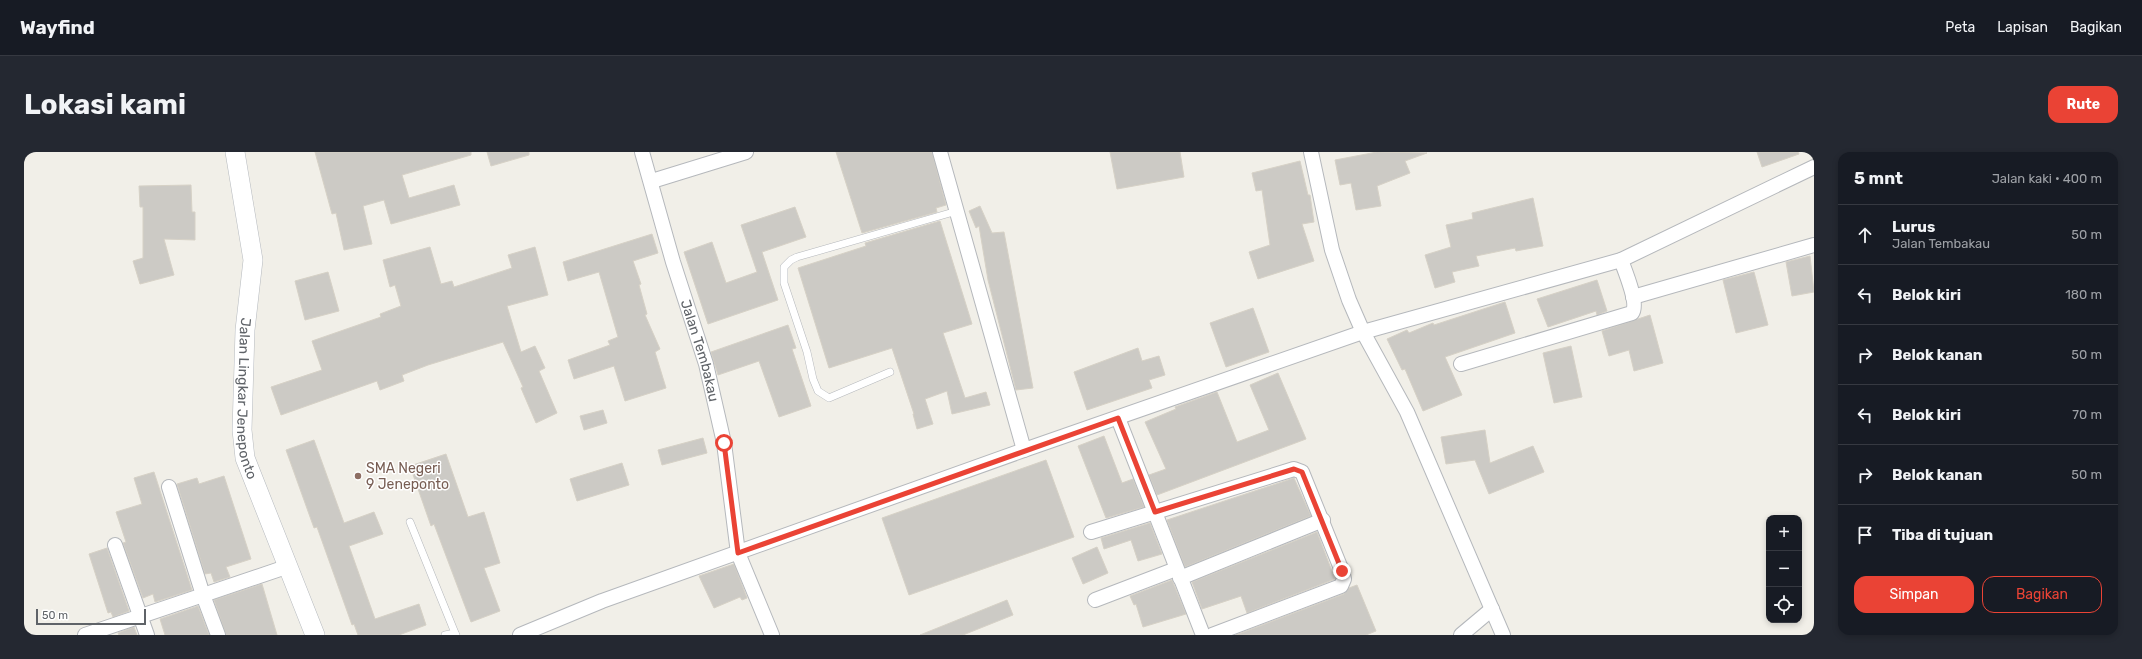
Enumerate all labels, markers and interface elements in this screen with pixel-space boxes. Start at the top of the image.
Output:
text: Wayfind [20,16,95,39]
text: Peta [1945,19,1975,36]
text: Lapisan [1997,19,2048,36]
text: Bagikan [2070,19,2122,36]
button: Rute [2048,86,2118,123]
text: Lokasi kami [24,88,186,121]
text: 5 mnt [1854,168,1903,188]
text: Jalan kaki · 400 m [1992,171,2102,186]
text: Lurus [1892,218,1935,236]
icon: ahead [1854,224,1876,246]
text: 50 m [2071,227,2102,242]
text: Jalan Tembakau [1892,236,1990,251]
icon: left [1854,284,1876,306]
text: Belok kiri [1892,286,1961,304]
text: 180 m [2065,287,2102,302]
street label: Jalan Tembakau [677,297,723,403]
street label: Jalan Lingkar Jeneponto [233,317,261,482]
icon: right [1854,344,1876,366]
text: Belok kanan [1892,346,1982,364]
text: 50 m [2071,347,2102,362]
icon: left [1854,404,1876,426]
text: Belok kiri [1892,406,1961,424]
text: 70 m [2072,407,2102,422]
route start [715,434,733,452]
place label: SMA Negeri 9 Jeneponto [366,460,449,493]
icon: right [1854,464,1876,486]
text: Belok kanan [1892,466,1982,484]
text: 50 m [2071,467,2102,482]
marker: SMA Negeri 9 Jeneponto [353,471,363,481]
map controls [1766,515,1802,623]
button: + [1766,515,1802,551]
icon: arrive [1854,524,1876,546]
text: Tiba di tujuan [1892,526,1993,544]
button: − [1766,551,1802,587]
route end [1333,562,1351,580]
button: Simpan [1854,576,1974,613]
button: Bagikan [1982,576,2102,613]
button: locate [1766,587,1802,623]
scale bar [36,607,146,626]
text: 50 m [42,609,68,622]

